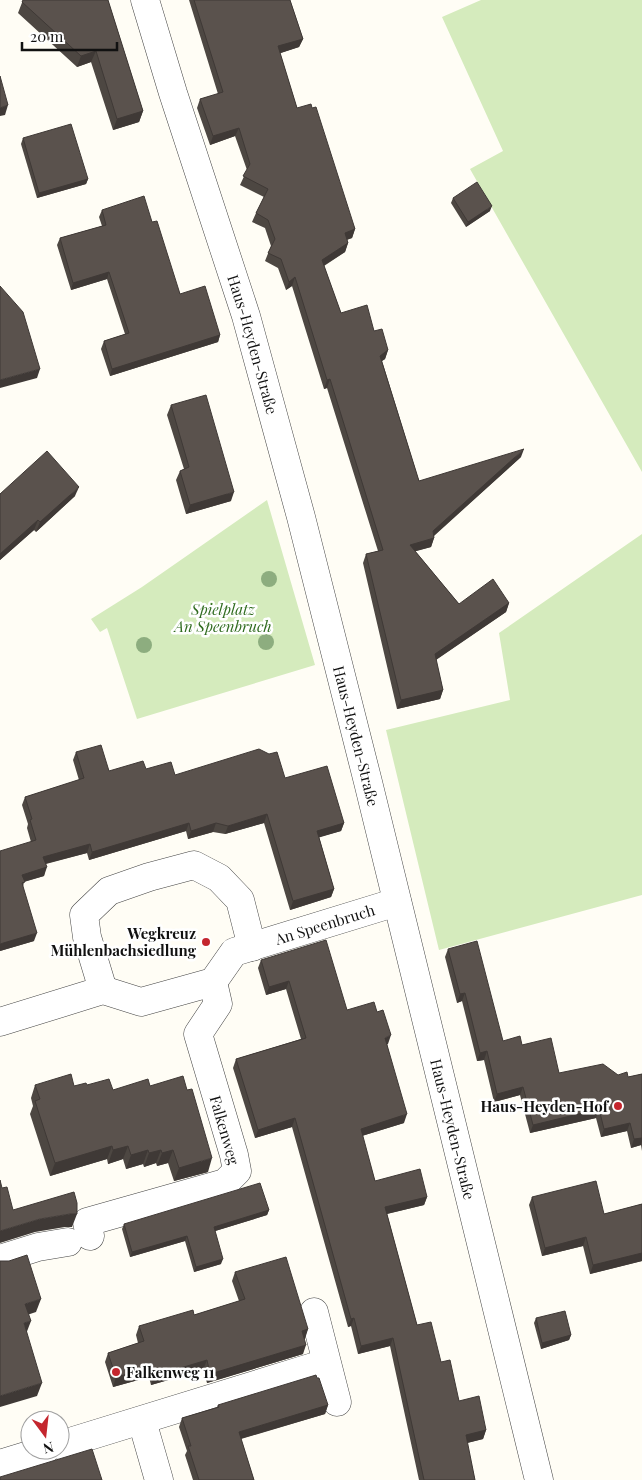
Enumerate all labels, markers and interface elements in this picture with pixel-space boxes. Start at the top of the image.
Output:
scale bar [22,20,118,52]
text: 20 m [30,26,64,46]
street label: Haus-Heyden-Straße [223,272,282,416]
park label: Spielplatz An Speenbruch [173,599,271,636]
street label: Haus-Heyden-Straße [329,664,384,808]
street label: An Speenbruch [272,899,377,949]
place label: Wegkreuz Mühlenbachsiedlung [50,923,197,960]
marker: Wegkreuz Mühlenbachsiedlung [200,936,212,948]
street label: Haus-Heyden-Straße [426,1057,480,1202]
street label: Falkenweg [206,1093,244,1167]
place label: Haus-Heyden-Hof [480,1096,610,1116]
marker: Haus-Heyden-Hof [612,1100,624,1112]
place label: Falkenweg 11 [126,1362,215,1382]
marker: Falkenweg 11 [110,1366,122,1378]
north arrow [20,1410,70,1460]
text: N [41,1438,56,1459]

